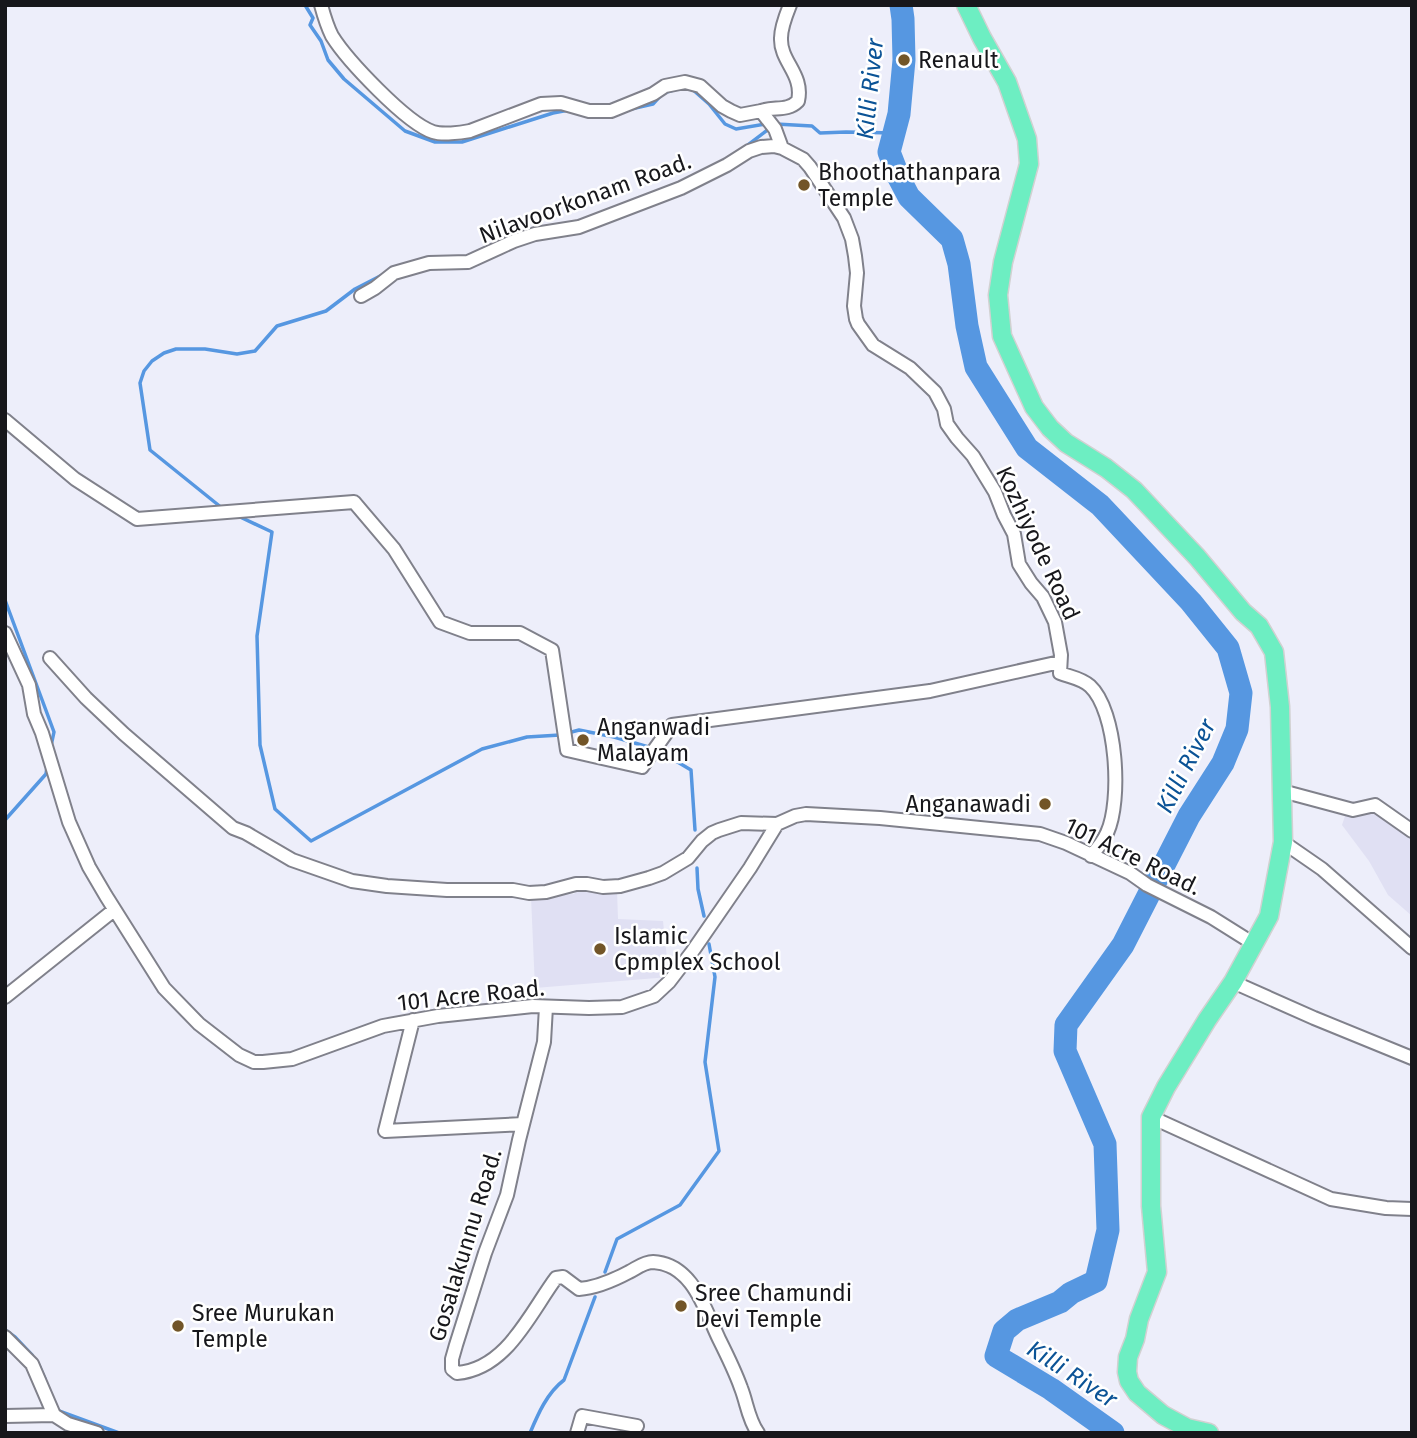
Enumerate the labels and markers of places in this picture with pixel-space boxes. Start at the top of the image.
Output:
place label: Renault [918,46,999,74]
marker: Renault [896,52,912,68]
place label: Bhoothathanpara Temple [818,158,1001,212]
marker: Bhoothathanpara Temple [796,177,812,193]
place label: Anganwadi Malayam [597,713,710,767]
marker: Anganwadi Malayam [575,732,591,748]
place label: Anganawadi [905,790,1031,818]
marker: Anganawadi [1037,796,1053,812]
place label: Islamic Cpmplex School [614,922,781,976]
marker: Islamic Cpmplex School [592,941,608,957]
place label: Sree Chamundi Devi Temple [695,1279,852,1333]
marker: Sree Chamundi Devi Temple [673,1298,689,1314]
place label: Sree Murukan Temple [192,1299,335,1353]
marker: Sree Murukan Temple [170,1318,186,1334]

